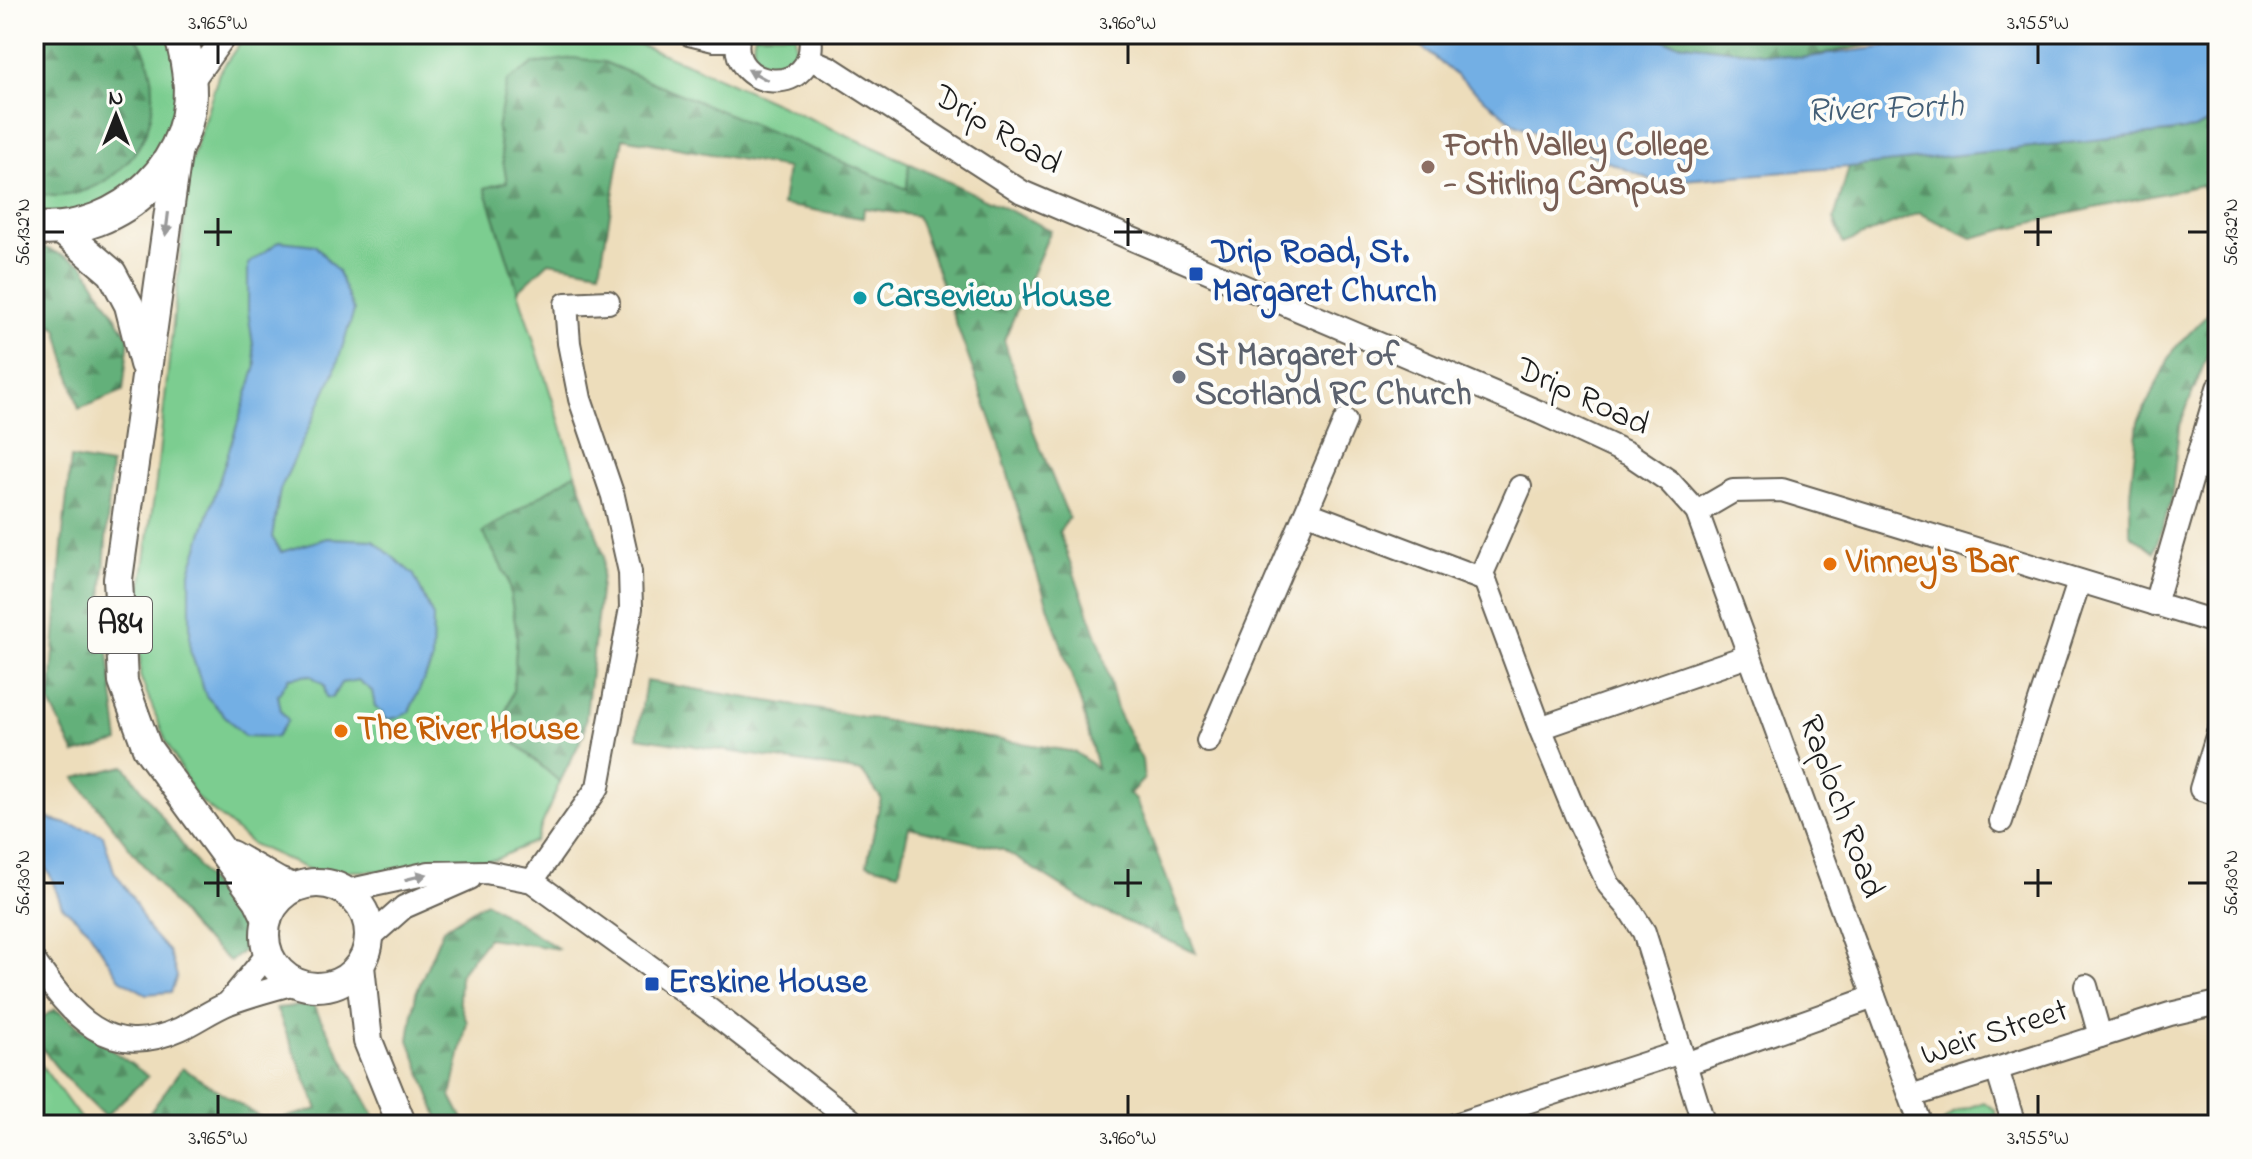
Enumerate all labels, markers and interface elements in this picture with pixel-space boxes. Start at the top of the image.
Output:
text: 3.965°W [188,10,248,39]
text: 3.960°W [1100,10,1156,39]
text: 3.955°W [2007,10,2069,39]
one-way arrow [747,68,769,82]
street label: Drip Road [922,72,1071,189]
north arrow [76,76,156,156]
water label: River Forth [1806,81,1965,139]
text: N [109,83,123,115]
place label: Forth Valley College - Stirling Campus [1442,122,1709,212]
marker: Forth Valley College - Stirling Campus [1419,158,1437,176]
text: 56.132°N [10,198,39,266]
text: 56.132°N [2218,198,2247,266]
one-way arrow [161,212,174,237]
place label: Drip Road, St. Margaret Church [1210,229,1437,319]
marker: Drip Road, St. Margaret Church [1187,265,1205,283]
place label: Carseview House [876,273,1111,323]
marker: Carseview House [851,289,869,307]
place label: St Margaret of Scotland RC Church [1195,332,1472,421]
street label: Drip Road [1506,345,1657,451]
marker: St Margaret of Scotland RC Church [1170,368,1188,386]
place label: Vinney's Bar [1845,539,2020,590]
marker: Vinney's Bar [1821,555,1839,573]
road number: A84 [88,597,152,653]
place label: The River House [357,706,580,756]
street label: Raploch Road [1784,708,1896,906]
marker: The River House [332,722,350,740]
text: 56.130°N [10,850,39,916]
text: 56.130°N [2218,850,2247,916]
one-way arrow [403,870,428,882]
place label: Erskine House [668,959,868,1009]
marker: Erskine House [643,975,661,993]
street label: Weir Street [1915,987,2075,1081]
text: 3.965°W [188,1125,248,1154]
text: 3.960°W [1100,1125,1156,1154]
text: 3.955°W [2007,1125,2069,1154]

